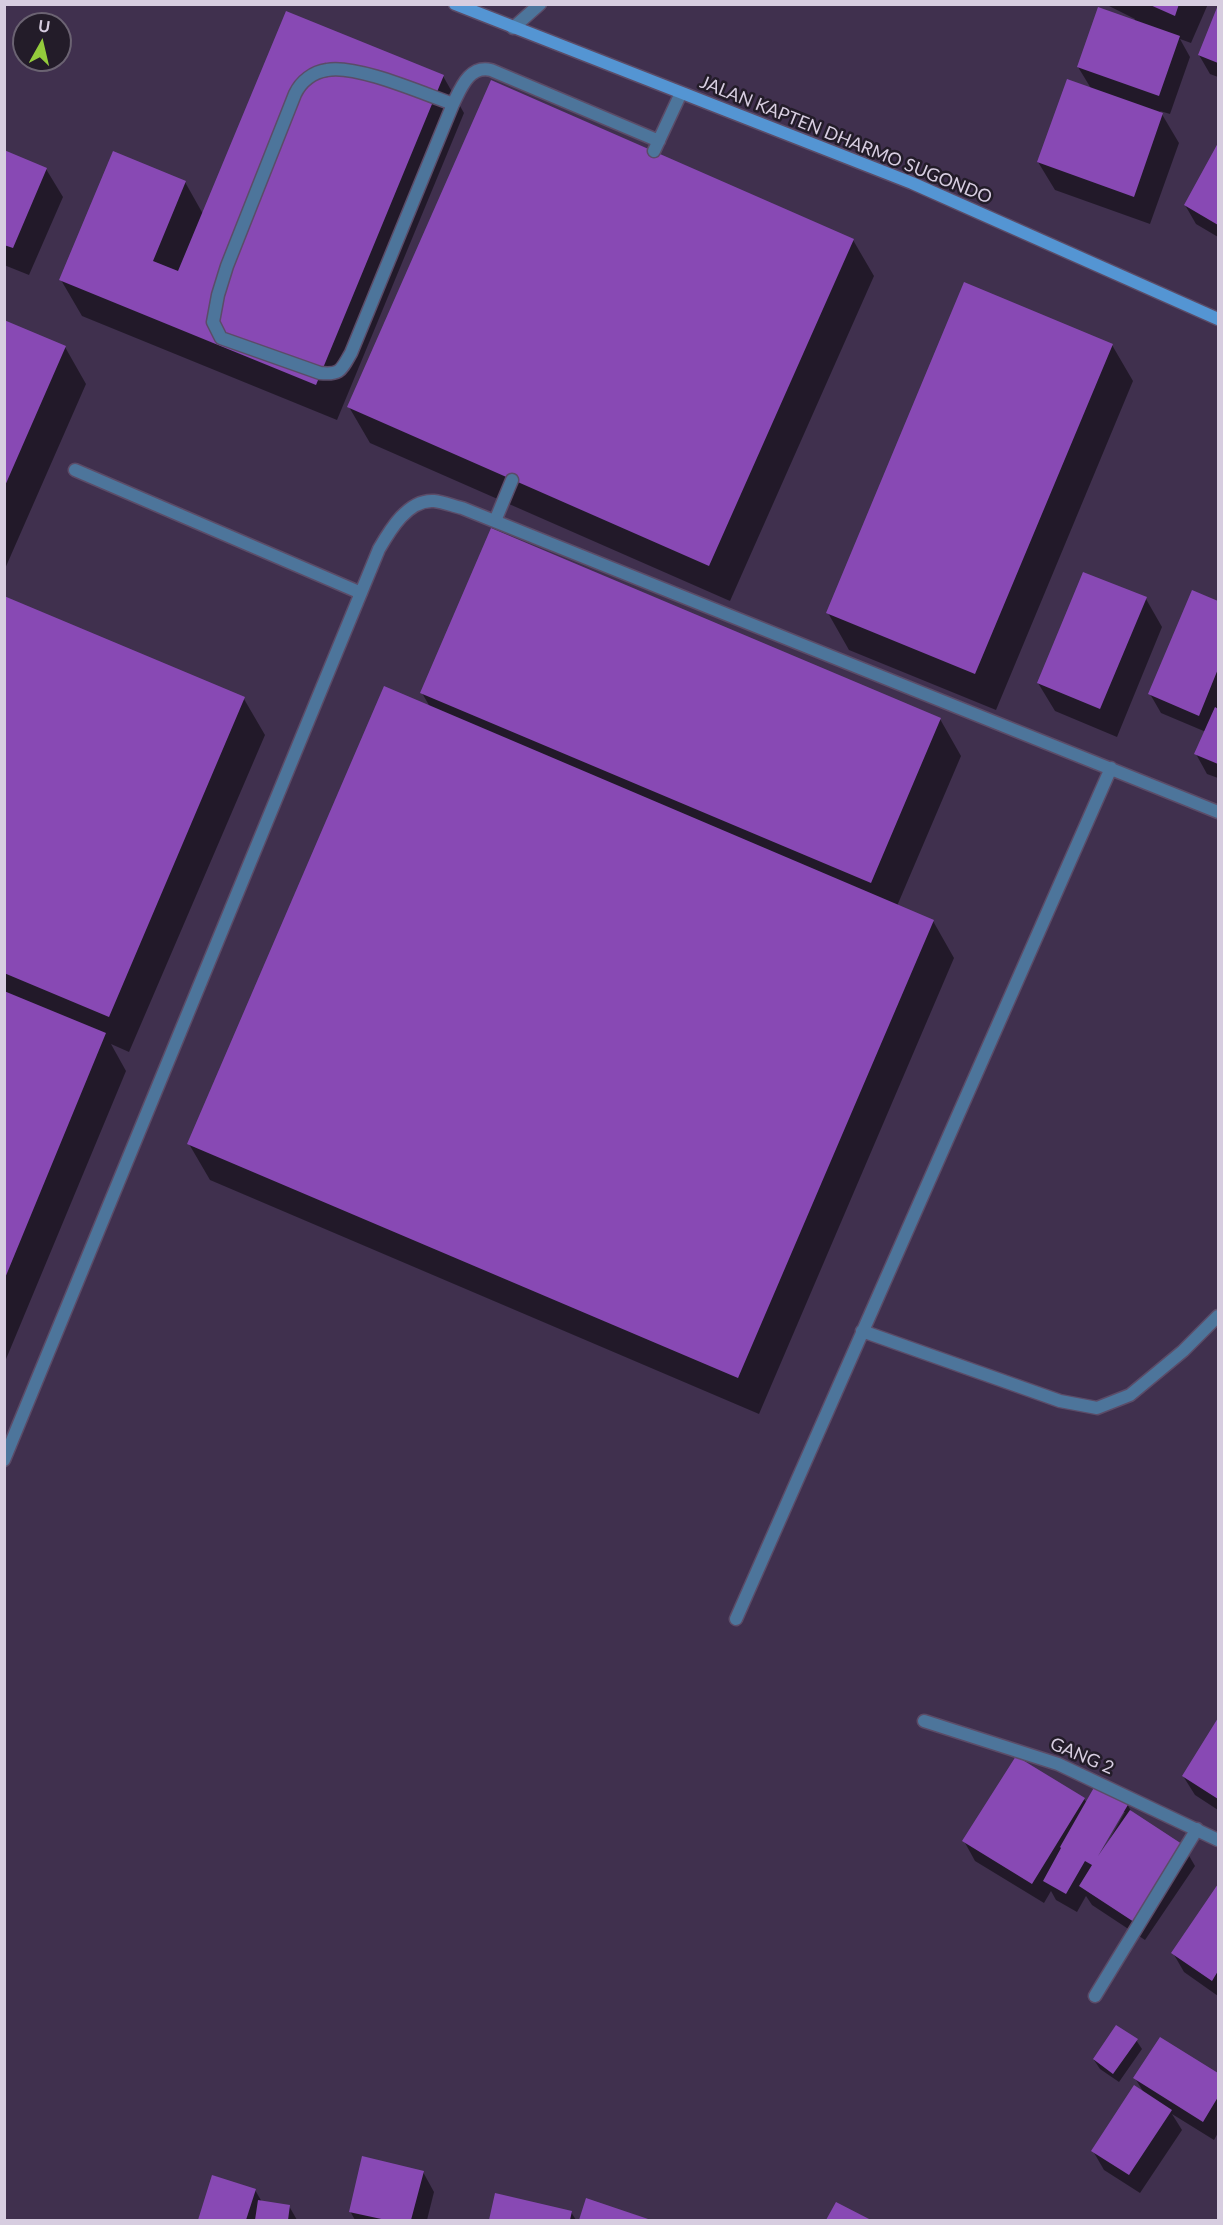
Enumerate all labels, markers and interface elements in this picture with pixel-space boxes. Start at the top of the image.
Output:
north arrow [12,12,72,72]
text: U [37,15,51,36]
street label: JALAN KAPTEN DHARMO SUGONDO [697,71,995,209]
street label: GANG 2 [1047,1733,1117,1779]

